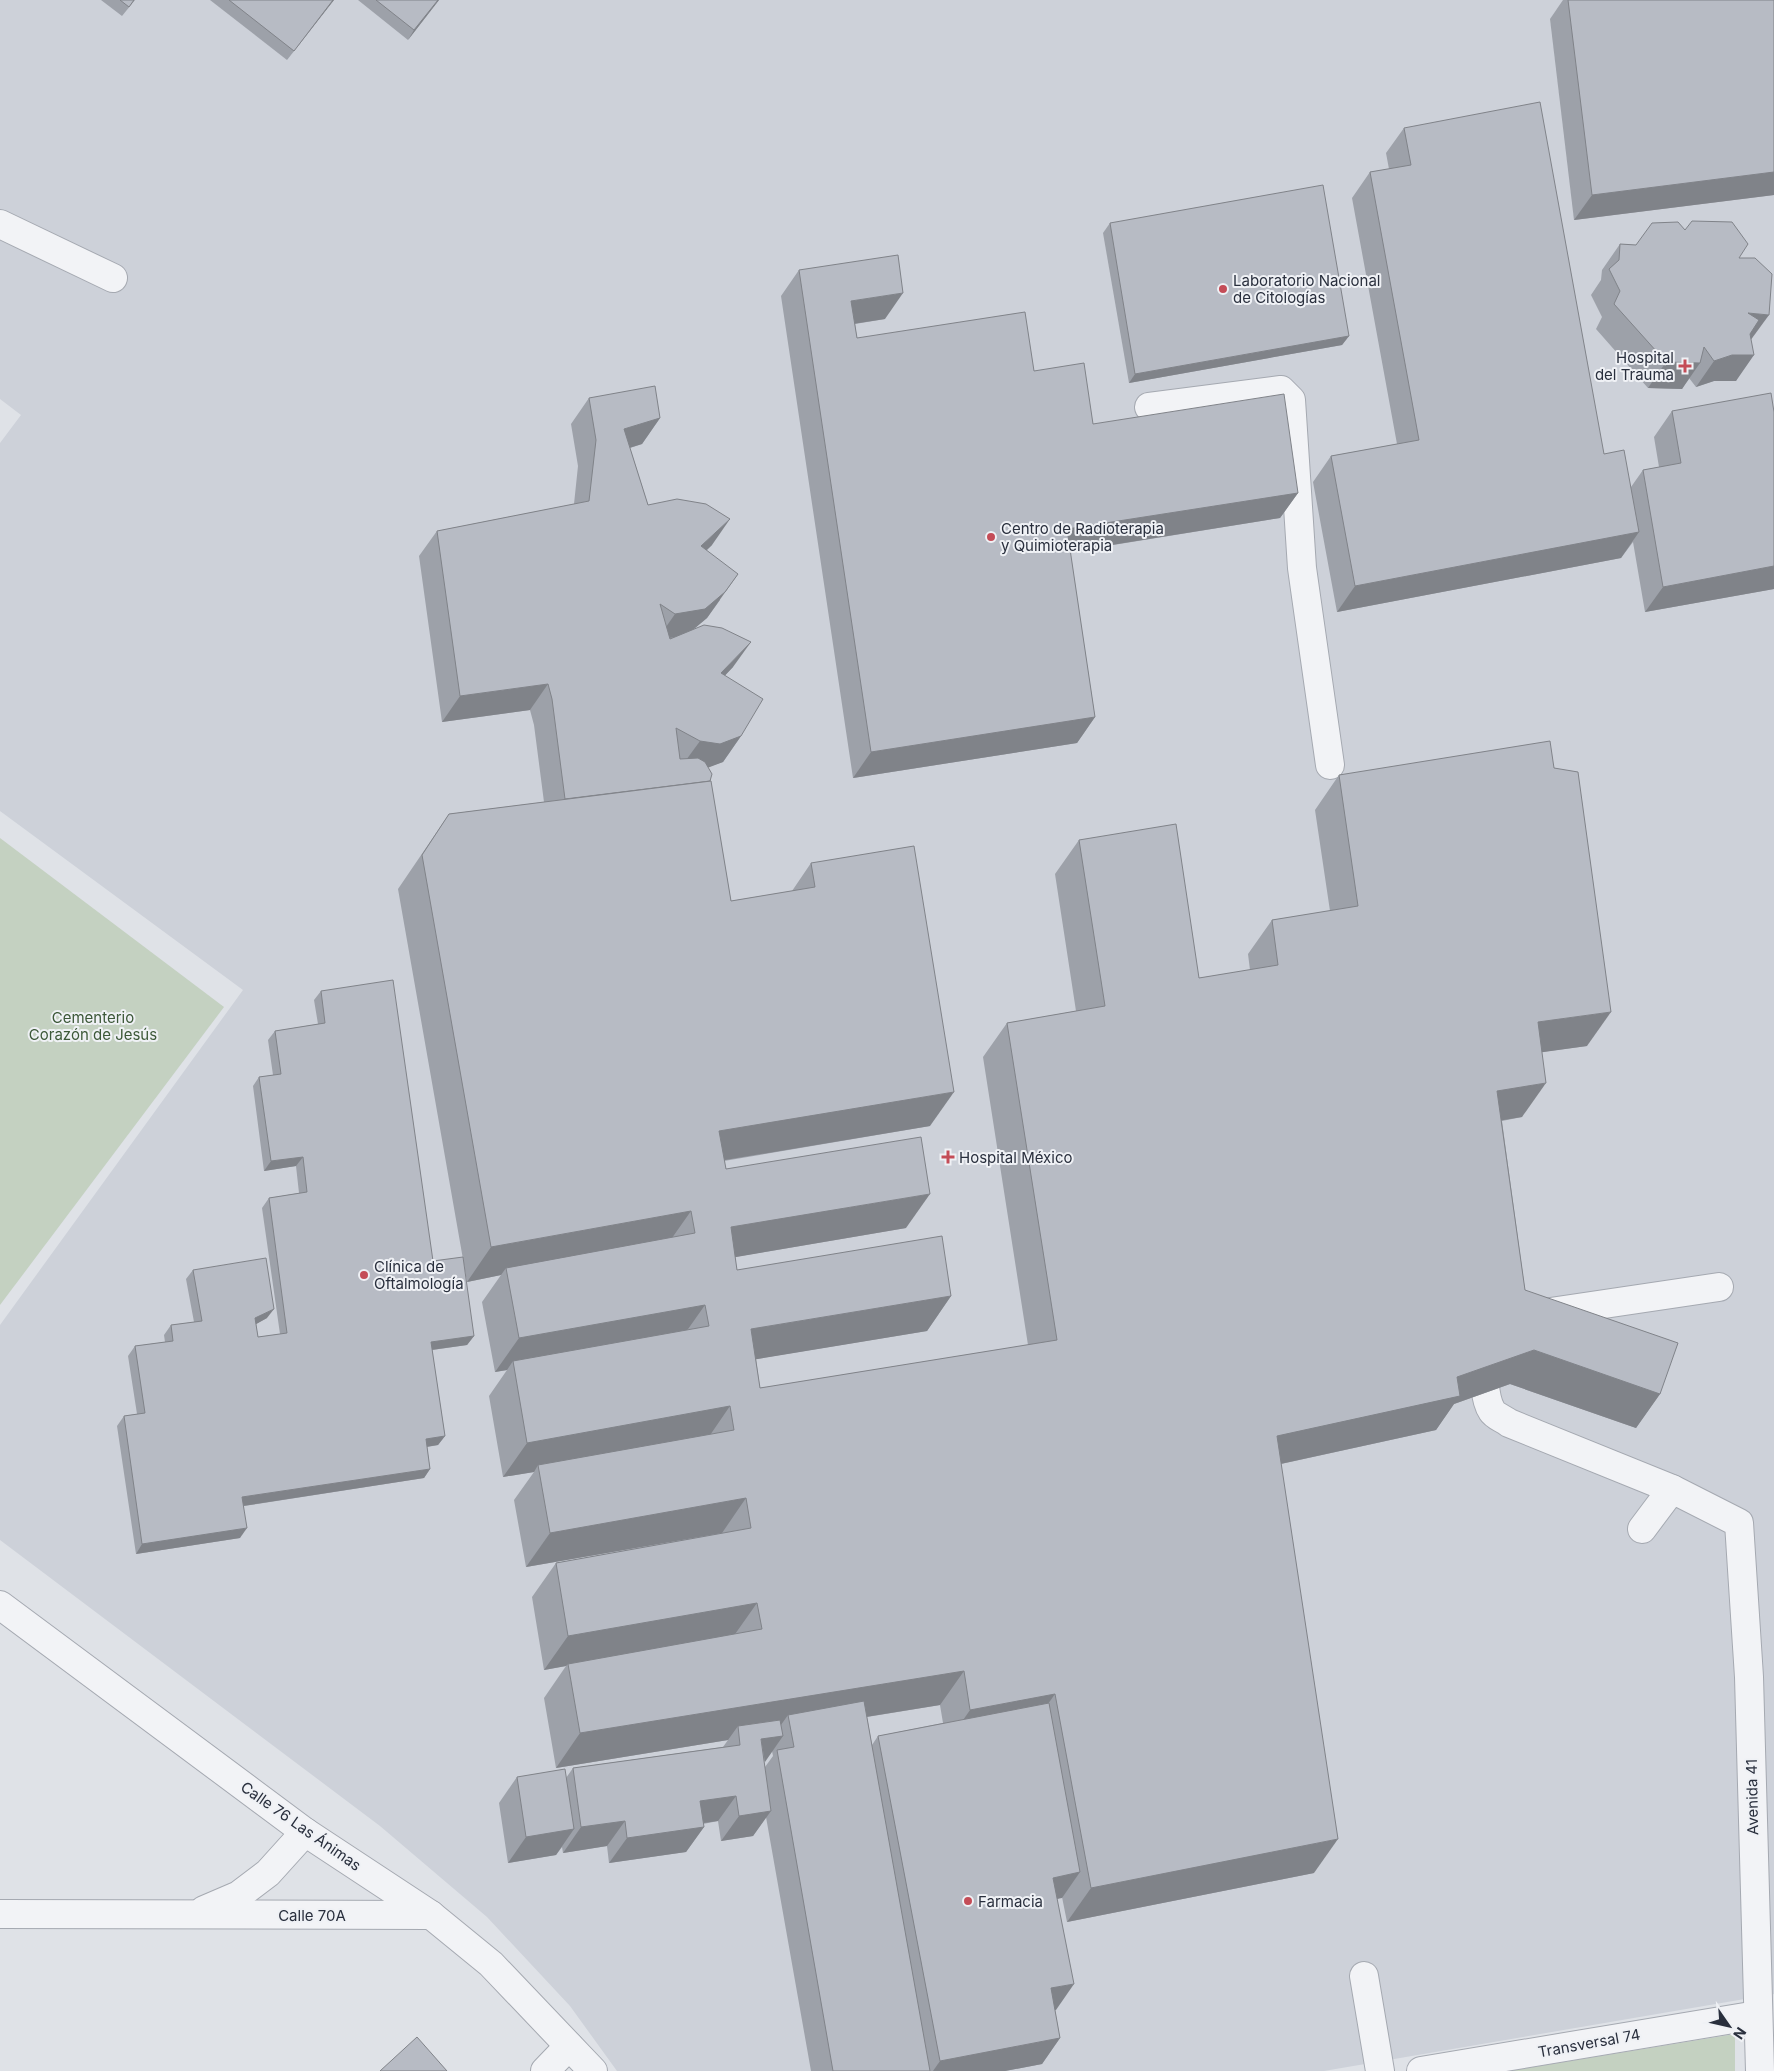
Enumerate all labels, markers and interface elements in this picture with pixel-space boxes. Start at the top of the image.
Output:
place label: Laboratorio Nacional de Citologías [1233,271,1380,307]
marker: Laboratorio Nacional de Citologías [1217,283,1229,295]
place label: Hospital del Trauma [1595,348,1674,384]
marker: Hospital del Trauma [1678,359,1692,373]
place label: Centro de Radioterapia y Quimioterapia [1001,519,1164,555]
marker: Centro de Radioterapia y Quimioterapia [985,531,997,543]
park label: Cementerio Corazón de Jesús [29,1008,157,1044]
place label: Hospital México [959,1148,1072,1167]
marker: Hospital México [941,1150,955,1164]
place label: Clínica de Oftalmología [374,1257,464,1293]
marker: Clínica de Oftalmología [358,1269,370,1281]
street label: Avenida 41 [1742,1759,1762,1835]
street label: Calle 76 Las Ánimas [237,1777,365,1875]
place label: Farmacia [978,1892,1043,1911]
marker: Farmacia [962,1895,974,1907]
street label: Calle 70A [278,1906,346,1925]
north arrow [1704,2001,1754,2051]
text: N [1730,2024,1750,2043]
street label: Transversal 74 [1536,2025,1642,2061]

